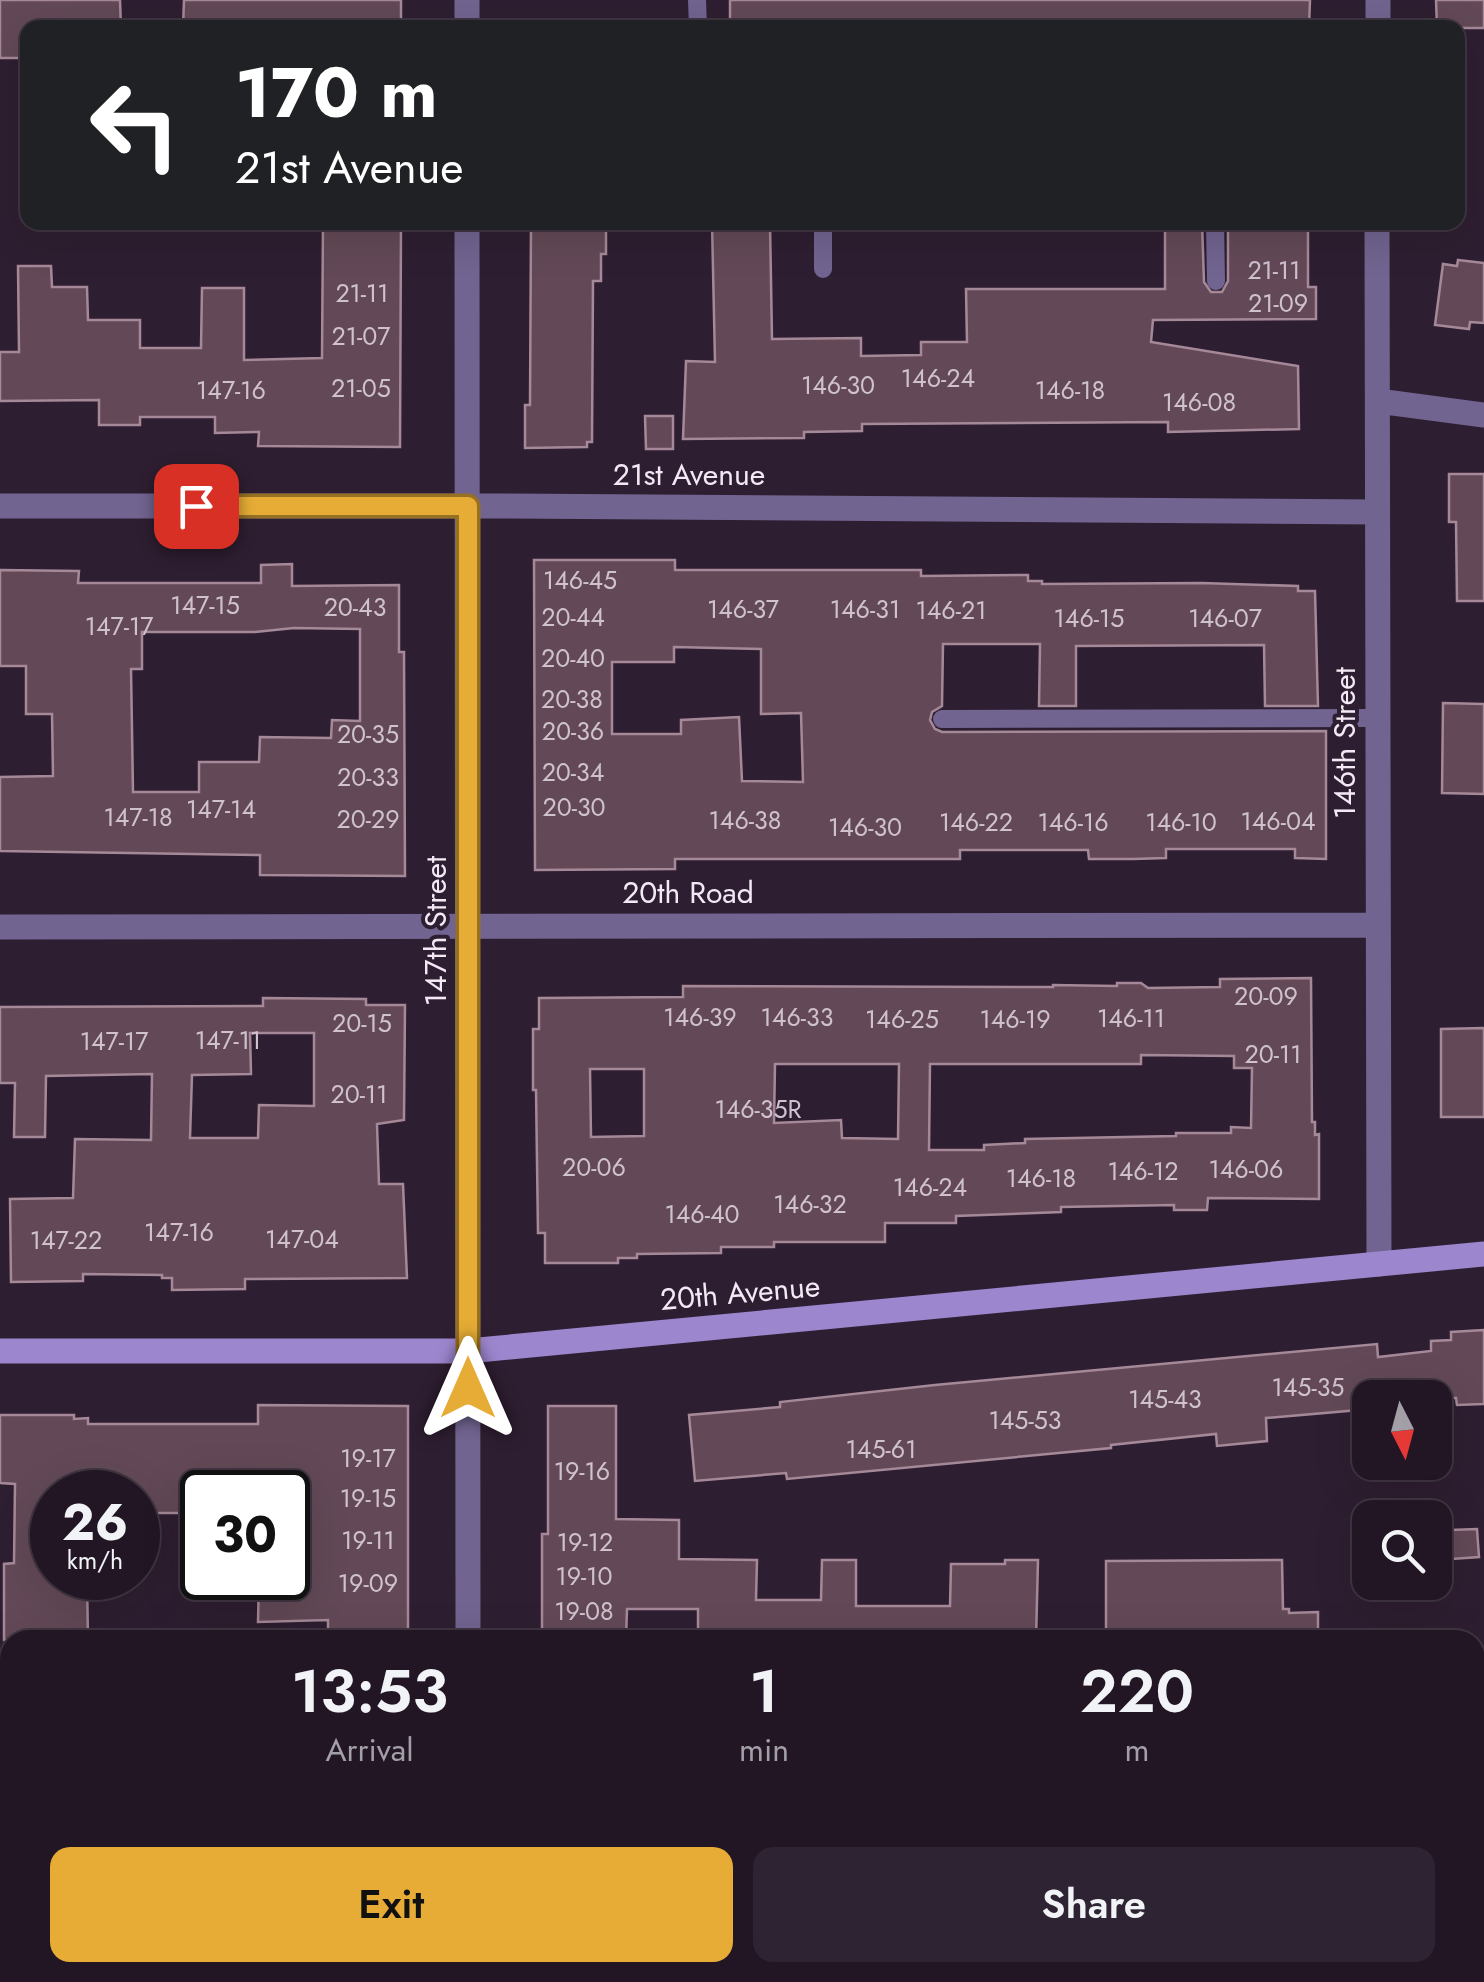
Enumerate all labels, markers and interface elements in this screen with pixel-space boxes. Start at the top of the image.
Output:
text: 170 m [235,42,438,143]
icon: left [70,60,200,190]
text: 21st Avenue [235,135,463,200]
house number: 21-11 [1247,252,1301,288]
house number: 21-11 [335,275,389,311]
house number: 21-09 [1248,285,1308,321]
house number: 21-07 [332,318,390,354]
house number: 146-24 [901,360,975,396]
house number: 146-30 [801,367,875,403]
house number: 21-05 [331,370,391,406]
house number: 147-16 [196,372,266,408]
house number: 146-18 [1035,372,1105,408]
house number: 146-08 [1162,384,1236,420]
street label: 21st Avenue [613,453,765,496]
pin [154,464,239,549]
icon: arrive [169,479,224,534]
house number: 146-45 [543,562,617,598]
house number: 147-15 [170,587,240,623]
house number: 20-43 [324,589,386,625]
house number: 146-37 [707,591,779,627]
house number: 146-31 [830,591,900,627]
house number: 146-21 [916,592,986,628]
house number: 20-44 [541,599,605,635]
house number: 146-15 [1054,600,1124,636]
house number: 146-07 [1188,600,1262,636]
house number: 147-17 [85,608,153,644]
house number: 20-40 [541,640,605,676]
street label: 146th Street [1323,666,1366,819]
house number: 20-38 [541,681,603,717]
house number: 20-36 [542,713,604,749]
house number: 20-35 [337,716,399,752]
house number: 20-34 [542,754,604,790]
house number: 20-33 [337,759,399,795]
house number: 20-30 [542,789,606,825]
house number: 147-14 [186,791,256,827]
house number: 147-18 [103,799,173,835]
house number: 20-29 [336,801,400,837]
house number: 146-38 [709,802,781,838]
house number: 146-04 [1240,803,1316,839]
house number: 146-22 [939,804,1013,840]
house number: 146-16 [1037,804,1109,840]
house number: 146-10 [1145,804,1217,840]
house number: 146-30 [828,809,902,845]
street label: 147th Street [414,855,457,1006]
street label: 20th Road [622,871,754,914]
house number: 20-09 [1234,978,1298,1014]
house number: 146-39 [663,999,737,1035]
house number: 146-33 [761,999,833,1035]
house number: 146-11 [1097,1000,1165,1036]
house number: 146-25 [865,1001,939,1037]
house number: 146-19 [979,1001,1051,1037]
house number: 20-15 [332,1005,392,1041]
house number: 147-11 [195,1022,261,1058]
house number: 147-17 [80,1023,148,1059]
house number: 20-11 [1245,1036,1301,1072]
house number: 20-11 [331,1076,387,1112]
house number: 146-35R [714,1091,802,1127]
house number: 20-06 [562,1149,626,1185]
house number: 146-06 [1209,1151,1283,1187]
house number: 146-12 [1108,1153,1178,1189]
house number: 146-18 [1006,1160,1076,1196]
house number: 146-24 [893,1169,967,1205]
house number: 146-32 [773,1186,847,1222]
house number: 146-40 [664,1196,740,1232]
house number: 147-16 [144,1214,214,1250]
house number: 147-04 [265,1221,339,1257]
house number: 147-22 [30,1222,102,1258]
street label: 20th Avenue [658,1264,822,1321]
position arrow [416,1336,520,1440]
house number: 145-35 [1272,1369,1344,1405]
north arrow [1352,1380,1452,1480]
map controls [1352,1380,1452,1600]
house number: 145-43 [1128,1381,1202,1417]
house number: 145-53 [989,1402,1061,1438]
house number: 145-61 [846,1431,916,1467]
house number: 19-17 [340,1440,396,1476]
house number: 19-16 [554,1453,610,1489]
speed limit sign: 30 [180,1470,310,1600]
house number: 19-15 [340,1480,396,1516]
text: 26 [62,1486,128,1559]
button: search [1352,1500,1452,1600]
house number: 19-11 [341,1522,395,1558]
house number: 19-12 [557,1524,613,1560]
text: km/h [67,1542,123,1578]
house number: 19-10 [555,1558,613,1594]
house number: 19-09 [338,1565,398,1601]
house number: 19-08 [554,1593,614,1629]
text: 13:53 [291,1648,448,1735]
text: 1 [749,1648,779,1735]
text: 220 [1080,1648,1194,1735]
text: Arrival [325,1727,414,1773]
text: min [739,1727,789,1773]
text: m [1125,1727,1150,1773]
button: Exit [50,1847,733,1962]
button: Share [753,1847,1435,1962]

